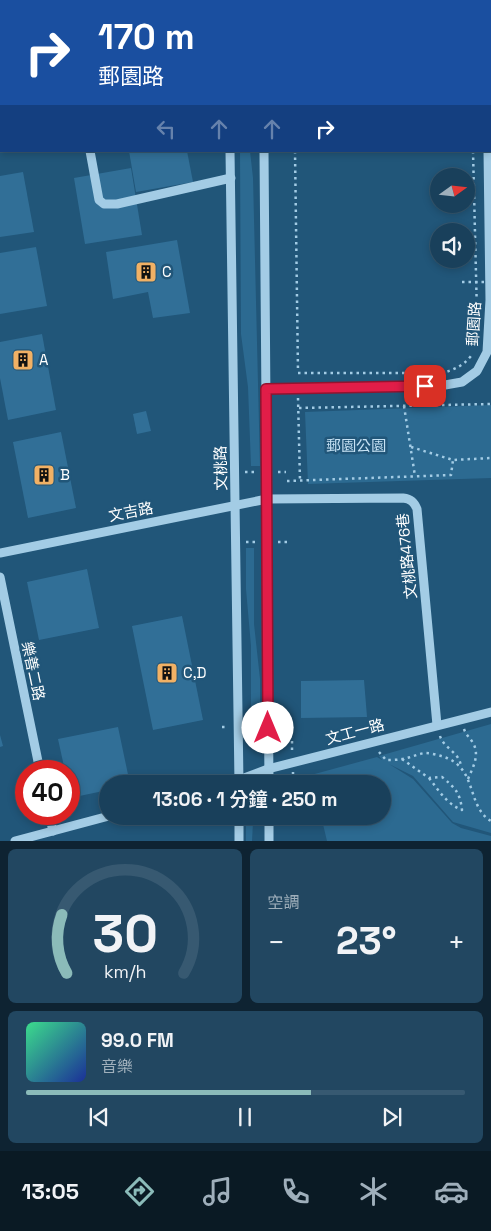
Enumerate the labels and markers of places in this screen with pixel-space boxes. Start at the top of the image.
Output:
building icon: C [134,260,158,284]
place label: C [162,262,172,281]
building icon: A [11,348,35,372]
place label: A [39,350,49,369]
pin [404,365,446,407]
building icon: B [32,463,56,487]
place label: B [60,465,70,484]
building icon: C,D [155,661,179,685]
place label: C,D [183,663,206,682]

